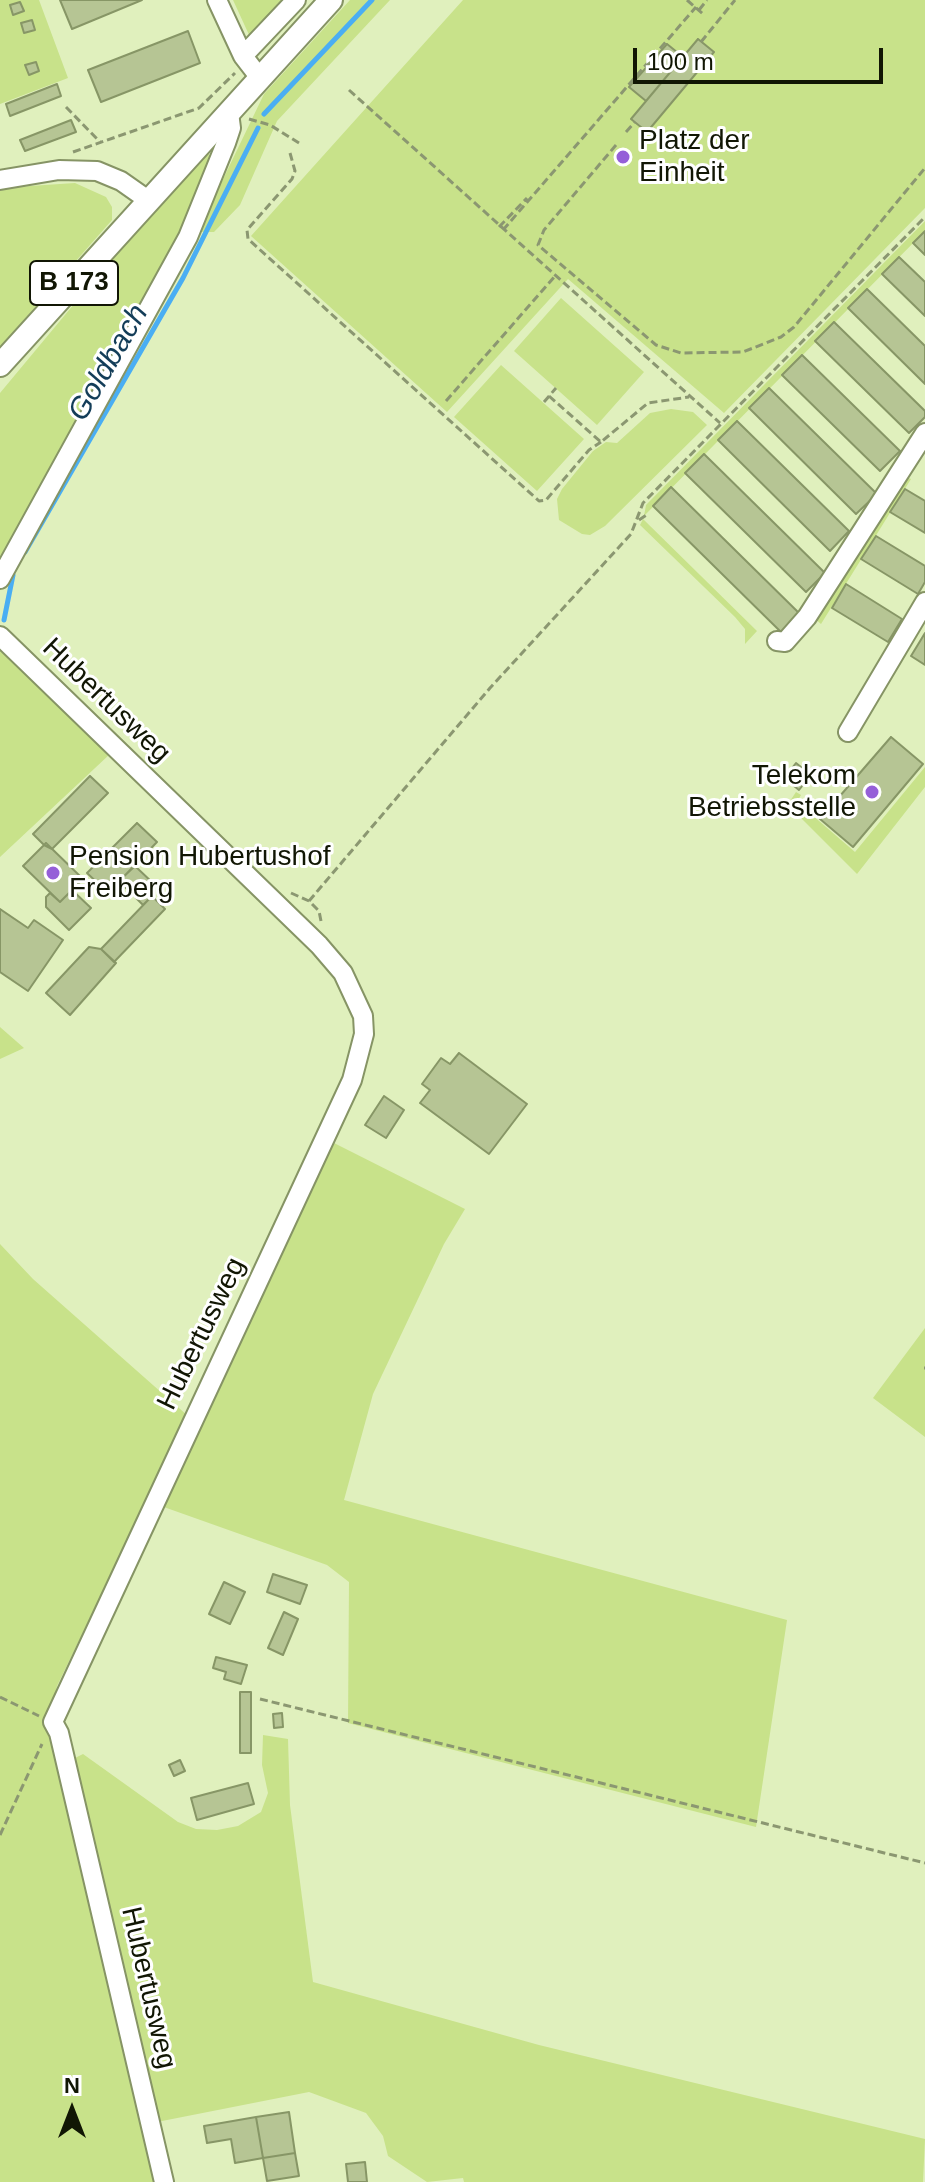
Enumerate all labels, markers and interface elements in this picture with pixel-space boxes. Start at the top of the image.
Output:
scale bar [637,32,887,82]
text: 100 m [647,48,714,75]
place label: Platz der Einheit [639,124,749,190]
marker: Platz der Einheit [614,148,632,166]
road number: B 173 [30,261,118,305]
water label: Goldbach [61,298,157,428]
street label: Hubertusweg [35,632,177,770]
place label: Telekom Betriebsstelle [688,759,856,825]
marker: Telekom Betriebsstelle [863,783,881,801]
place label: Pension Hubertushof Freiberg [69,840,331,906]
marker: Pension Hubertushof Freiberg [44,864,62,882]
street label: Hubertusweg [151,1252,253,1416]
street label: Hubertusweg [113,1904,183,2072]
north arrow [32,2070,112,2150]
text: N [64,2073,80,2098]

